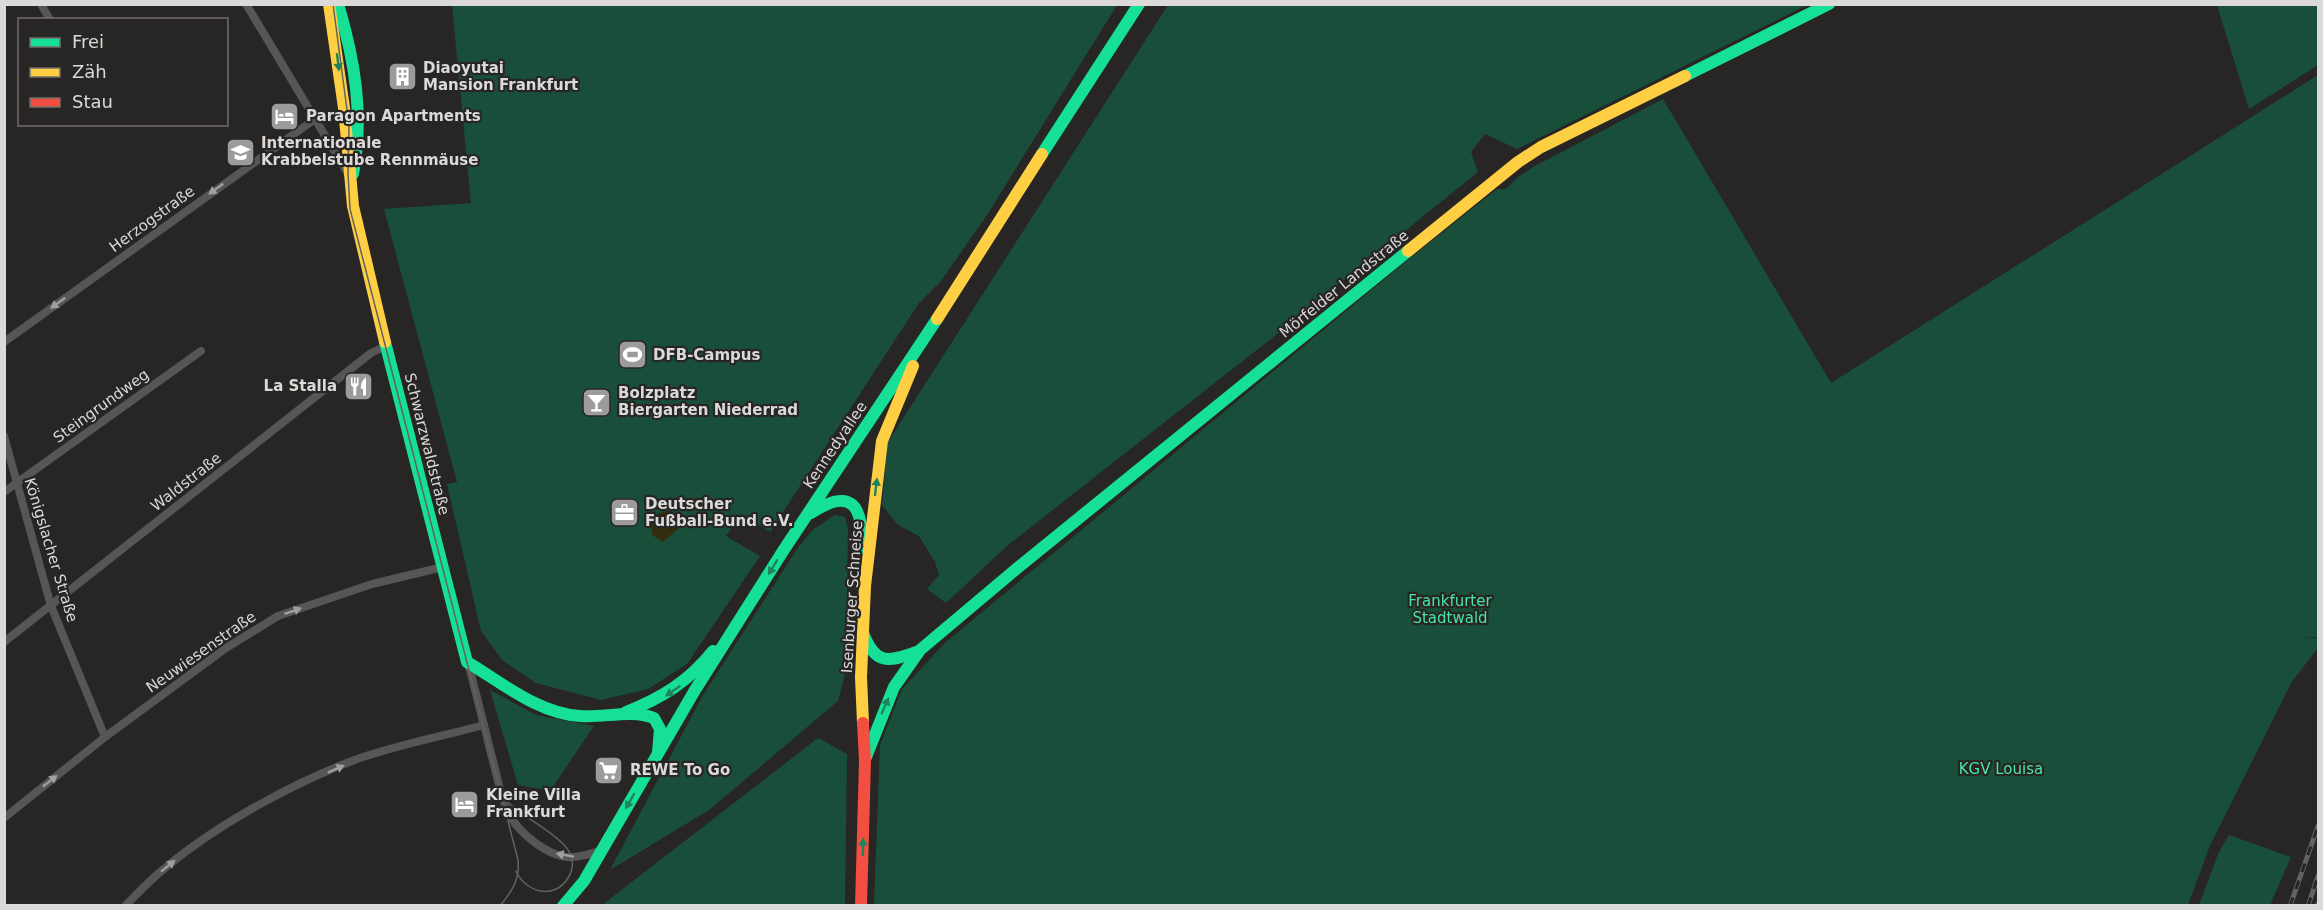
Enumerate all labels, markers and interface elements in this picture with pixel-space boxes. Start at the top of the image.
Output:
legend [18,18,228,126]
text: Frei [72,31,104,52]
one-way arrow [333,53,342,72]
place label: Diaoyutai Mansion Frankfurt [423,59,578,94]
text: Zäh [72,61,107,82]
building icon: Diaoyutai Mansion Frankfurt [386,61,418,93]
text: Stau [72,91,113,112]
hotel icon: Paragon Apartments [269,100,301,132]
place label: Paragon Apartments [306,107,481,125]
place label: Internationale Krabbelstube Rennmäuse [261,134,478,169]
school or university icon: Internationale Krabbelstube Rennmäuse [224,136,256,168]
street label: Herzogstraße [106,182,198,256]
one-way arrow [208,183,223,195]
street label: Mörfelder Landstraße [1276,226,1412,342]
one-way arrow [50,297,65,309]
sports icon: DFB-Campus [616,339,648,371]
place label: DFB-Campus [653,346,761,364]
street label: Steingrundweg [50,365,152,447]
restaurant icon: La Stalla [342,370,374,402]
street label: Schwarzwaldstraße [401,371,453,517]
place label: La Stalla [264,377,337,395]
place label: Bolzplatz Biergarten Niederrad [618,384,798,419]
bar icon: Bolzplatz Biergarten Niederrad [581,386,613,418]
street label: Kennedyallee [799,398,871,492]
street label: Waldstraße [147,449,225,515]
street label: Königslacher Straße [20,476,82,624]
one-way arrow [872,477,881,496]
place label: Deutscher Fußball-Bund e.V. [645,495,793,530]
office icon: Deutscher Fußball-Bund e.V. [608,497,640,529]
street label: Isenburger Schneise [838,520,866,674]
one-way arrow [767,559,778,575]
park label: Frankfurter Stadtwald [1408,592,1492,627]
one-way arrow [284,606,302,616]
street label: Neuwiesenstraße [143,607,259,697]
one-way arrow [665,685,681,697]
one-way arrow [881,697,891,715]
supermarket icon: REWE To Go [593,754,625,786]
park label: KGV Louisa [1959,760,2043,778]
place label: REWE To Go [630,761,730,779]
one-way arrow [328,764,346,774]
one-way arrow [43,776,58,788]
place label: Kleine Villa Frankfurt [486,786,581,821]
hotel icon: Kleine Villa Frankfurt [449,788,481,820]
one-way arrow [625,793,635,810]
one-way arrow [858,838,867,857]
one-way arrow [555,850,574,859]
one-way arrow [160,859,176,872]

